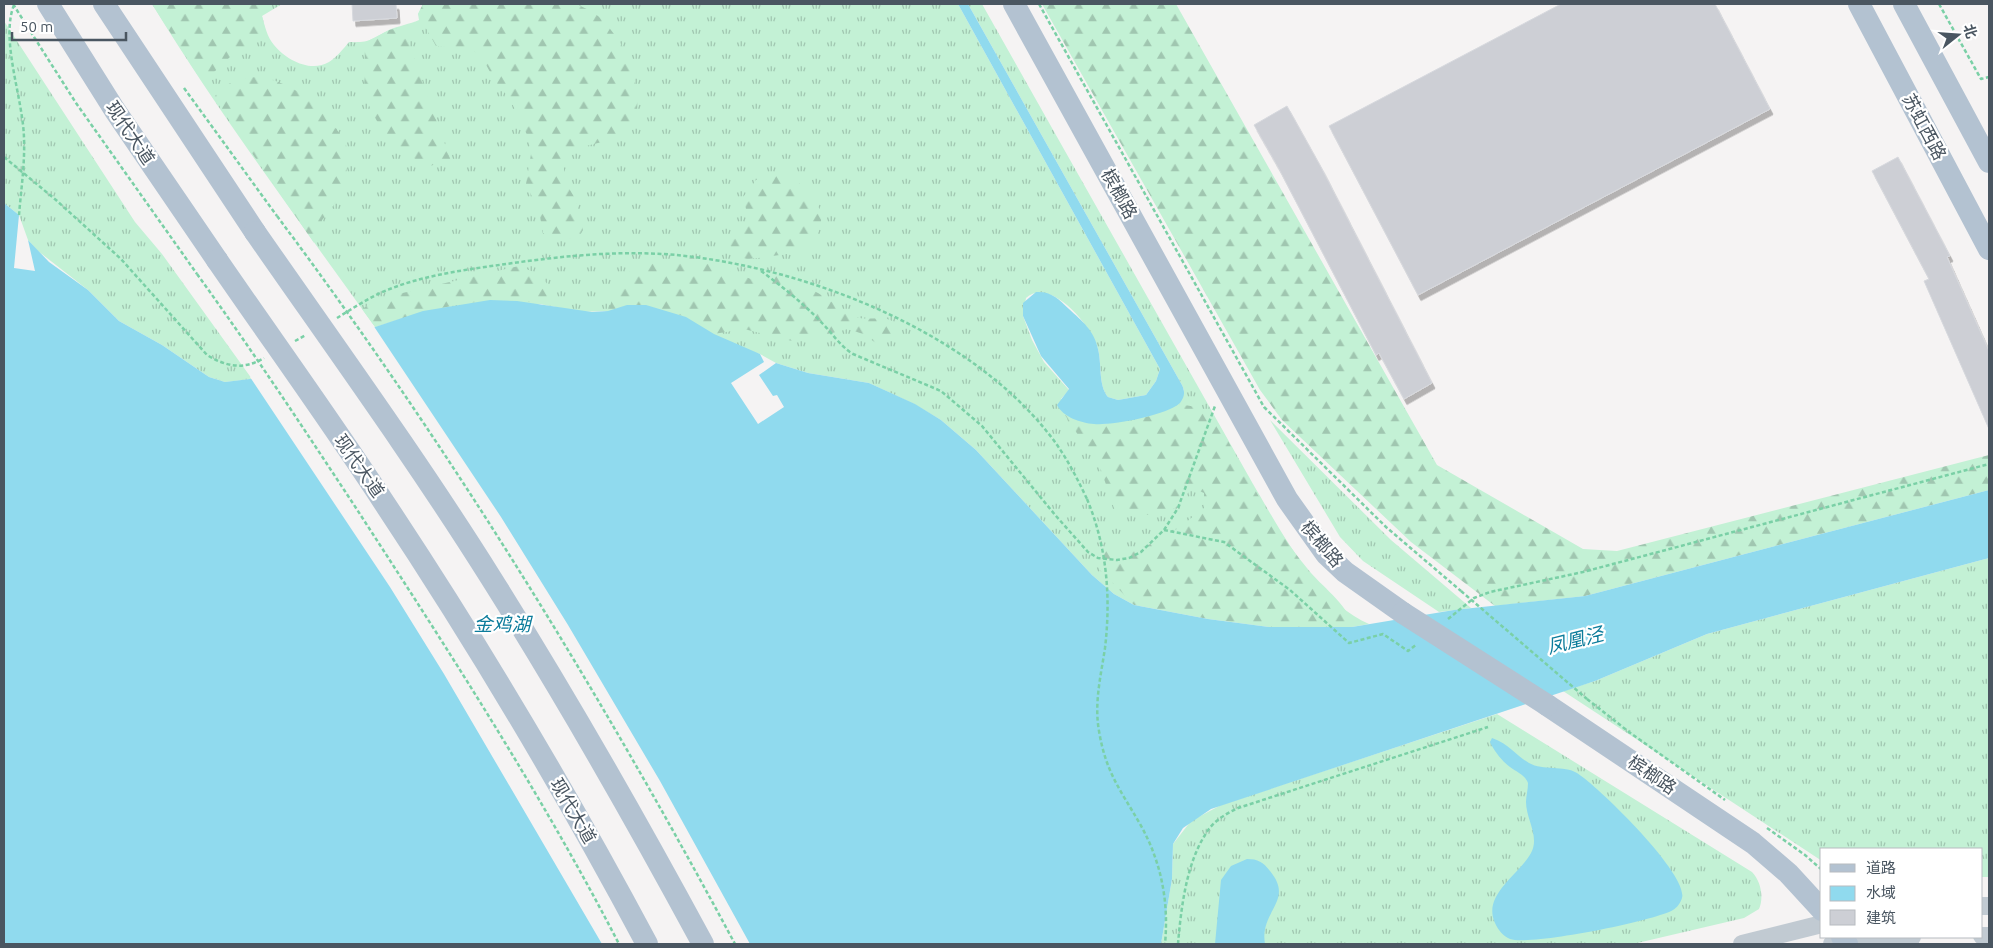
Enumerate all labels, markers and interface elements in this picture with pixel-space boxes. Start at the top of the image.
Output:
scale bar [12,10,126,42]
north arrow [1933,10,1983,60]
text: 50 m [20,18,53,35]
text: 北 [1961,22,1980,40]
street label: 苏虹西路 [1899,90,1951,163]
street label: 现代大道 [102,97,159,168]
street label: 槟榔路 [1098,165,1142,222]
street label: 现代大道 [331,430,389,501]
street label: 槟榔路 [1298,516,1348,570]
water label: 金鸡湖 [473,613,533,635]
water label: 凤凰泾 [1545,622,1607,658]
street label: 槟榔路 [1625,751,1681,798]
street label: 现代大道 [547,774,601,847]
legend [1820,848,1983,938]
text: 道路 [1866,859,1896,876]
text: 水域 [1866,884,1896,901]
text: 建筑 [1866,909,1896,926]

